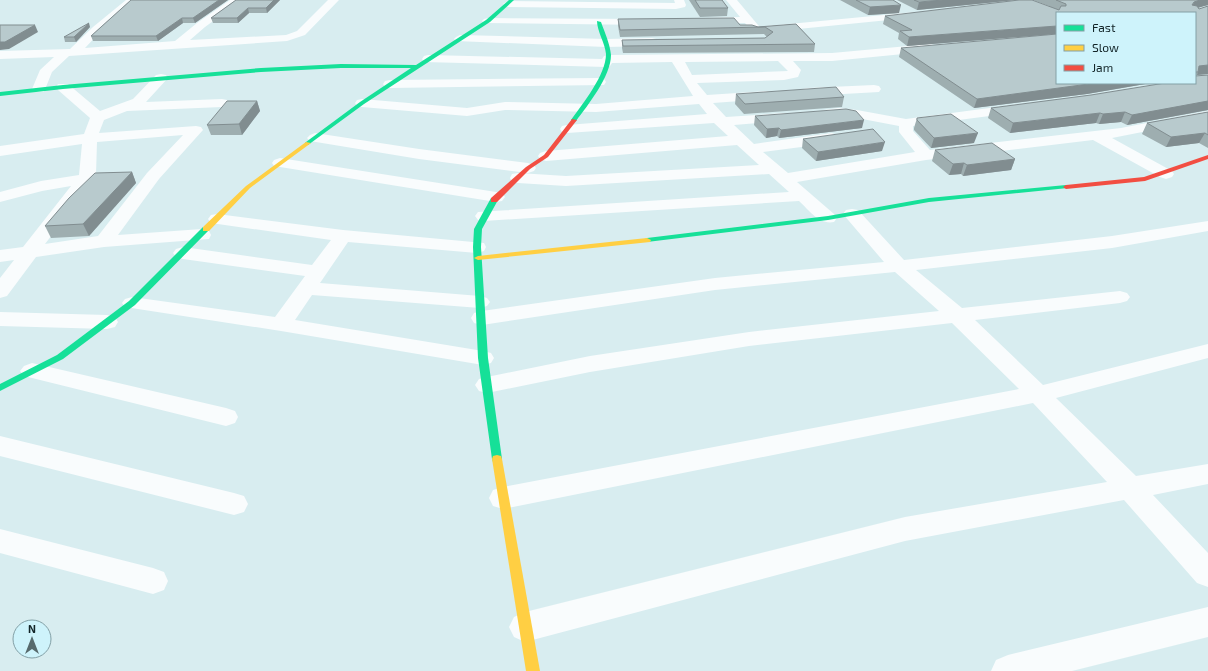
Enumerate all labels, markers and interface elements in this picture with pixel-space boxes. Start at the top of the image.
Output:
legend [1056,12,1196,84]
text: Fast [1092,20,1116,34]
text: Slow [1092,40,1119,54]
text: Jam [1092,60,1113,74]
north arrow [12,619,52,659]
text: N [28,622,36,635]

